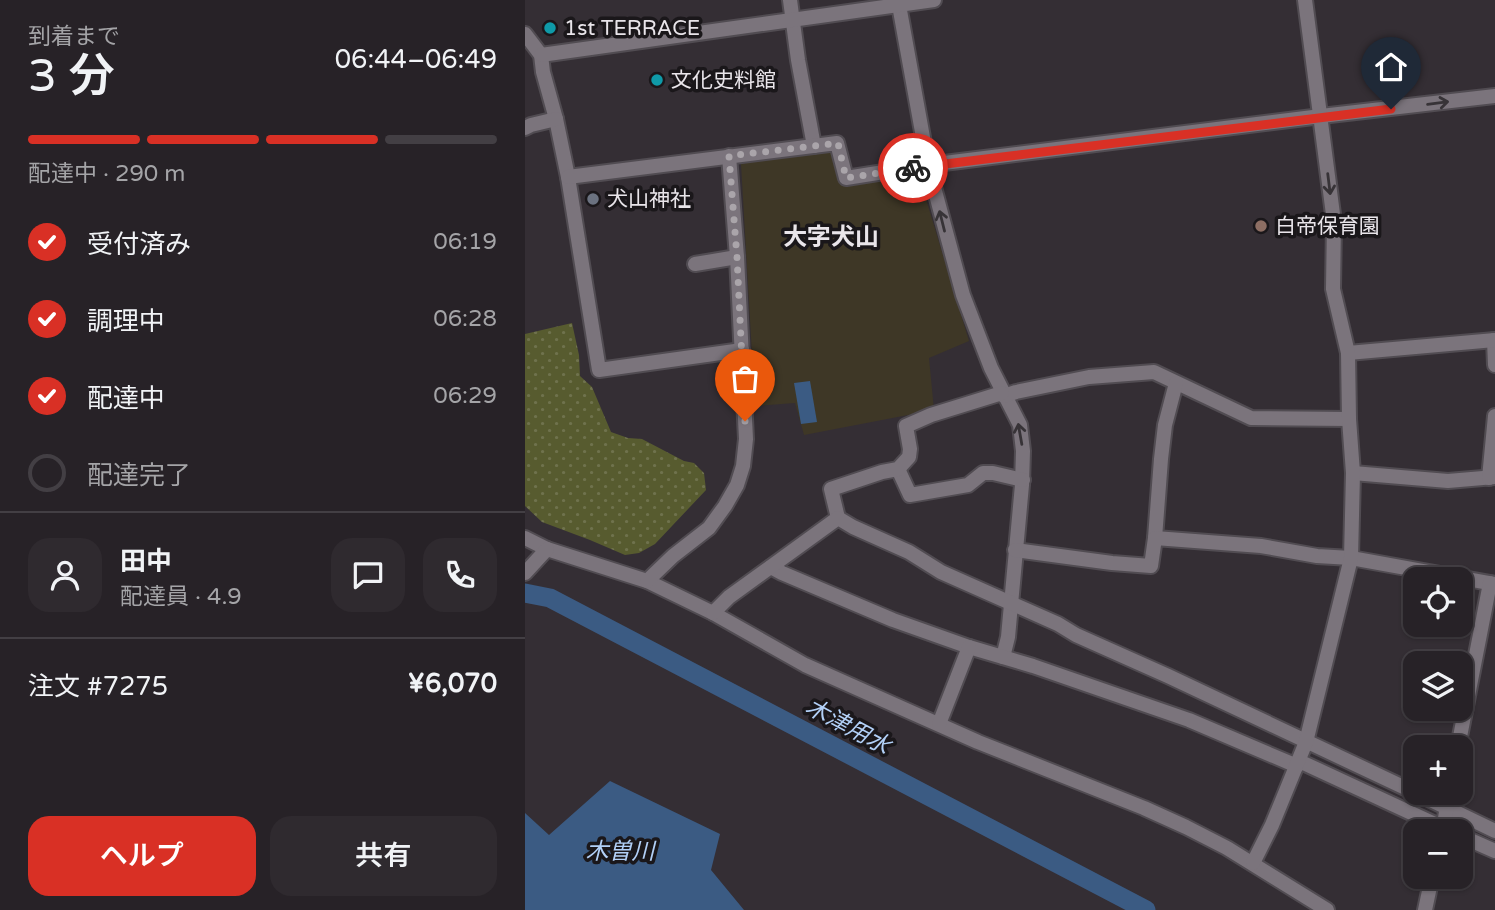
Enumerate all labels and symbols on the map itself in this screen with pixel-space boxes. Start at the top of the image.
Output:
place label: 1st TERRACE [564,16,700,41]
marker: 1st TERRACE [542,20,558,36]
pin [1361,37,1421,109]
place label: 文化史料館 [671,68,776,93]
marker: 文化史料館 [649,72,665,88]
one-way arrow [1426,97,1449,110]
courier [878,133,948,203]
one-way arrow [1323,172,1336,195]
place label: 犬山神社 [607,187,691,212]
marker: 犬山神社 [585,191,601,207]
one-way arrow [935,210,948,233]
place label: 白帝保育園 [1275,214,1380,239]
marker: 白帝保育園 [1253,218,1269,234]
district label: 大字犬山 [783,223,879,252]
pin [715,349,775,421]
one-way arrow [1013,423,1026,446]
water label: 木津用水 [800,693,897,762]
water label: 木曽川 [586,838,658,866]

